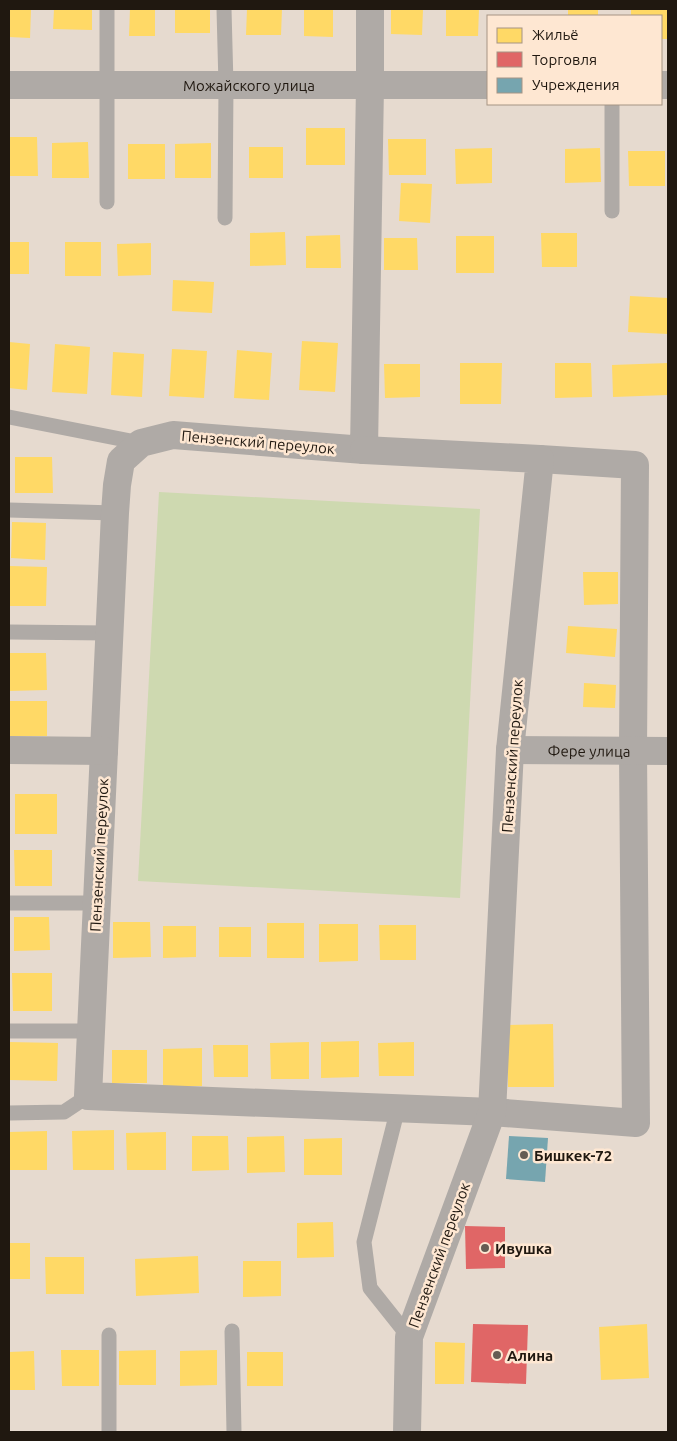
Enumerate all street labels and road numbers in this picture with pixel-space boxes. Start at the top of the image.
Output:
street label: Можайского улица [183,77,315,94]
street label: Пензенский переулок [181,427,336,457]
street label: Пензенский переулок [498,678,526,833]
street label: Фере улица [548,742,630,759]
street label: Пензенский переулок [86,778,112,932]
street label: Пензенский переулок [405,1180,473,1330]

